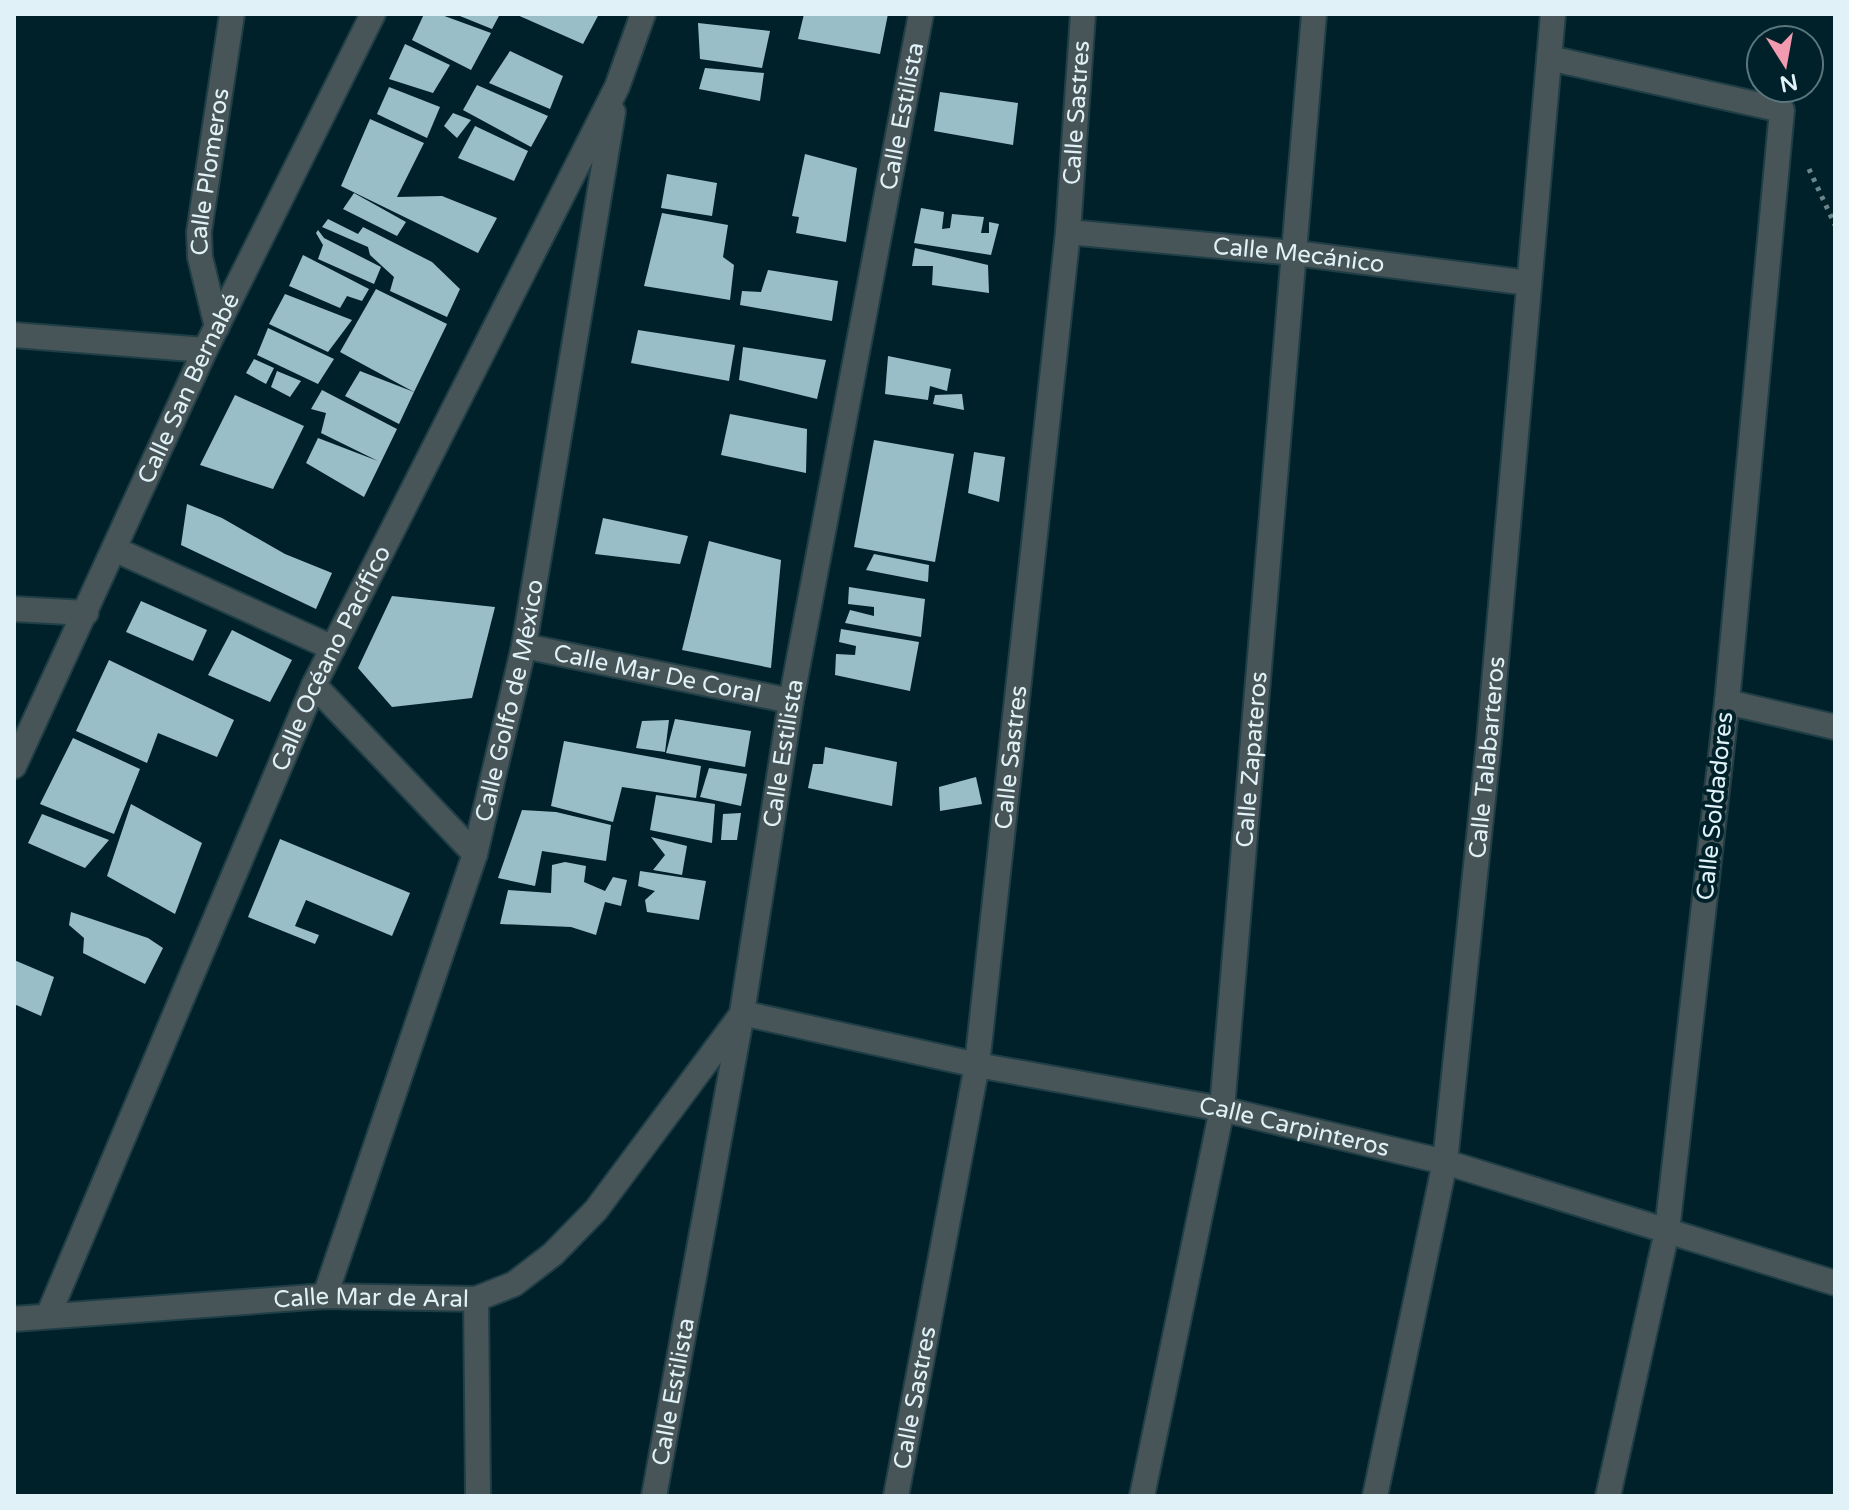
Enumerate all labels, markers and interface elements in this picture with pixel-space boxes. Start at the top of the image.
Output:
north arrow [1745,24,1825,104]
street label: Calle Estilista [873,40,930,192]
street label: Calle Sastres [1057,40,1096,186]
text: N [1777,68,1800,97]
street label: Calle Plomeros [184,86,235,256]
street label: Calle Mecánico [1212,231,1386,279]
street label: Calle San Bernabé [131,288,246,488]
street label: Calle Océano Pacífico [265,541,397,776]
street label: Calle Golfo de México [469,577,549,825]
street label: Calle Mar De Coral [551,638,764,709]
street label: Calle Talabarteros [1462,655,1511,860]
street label: Calle Zapateros [1230,670,1273,849]
street label: Calle Estilista [757,677,809,829]
street label: Calle Sastres [988,684,1033,831]
street label: Calle Soldadores [1691,710,1739,902]
street label: Calle Carpinteros [1197,1091,1392,1163]
street label: Calle Mar de Aral [272,1281,469,1314]
street label: Calle Estilista [645,1315,701,1468]
street label: Calle Sastres [887,1324,942,1472]

